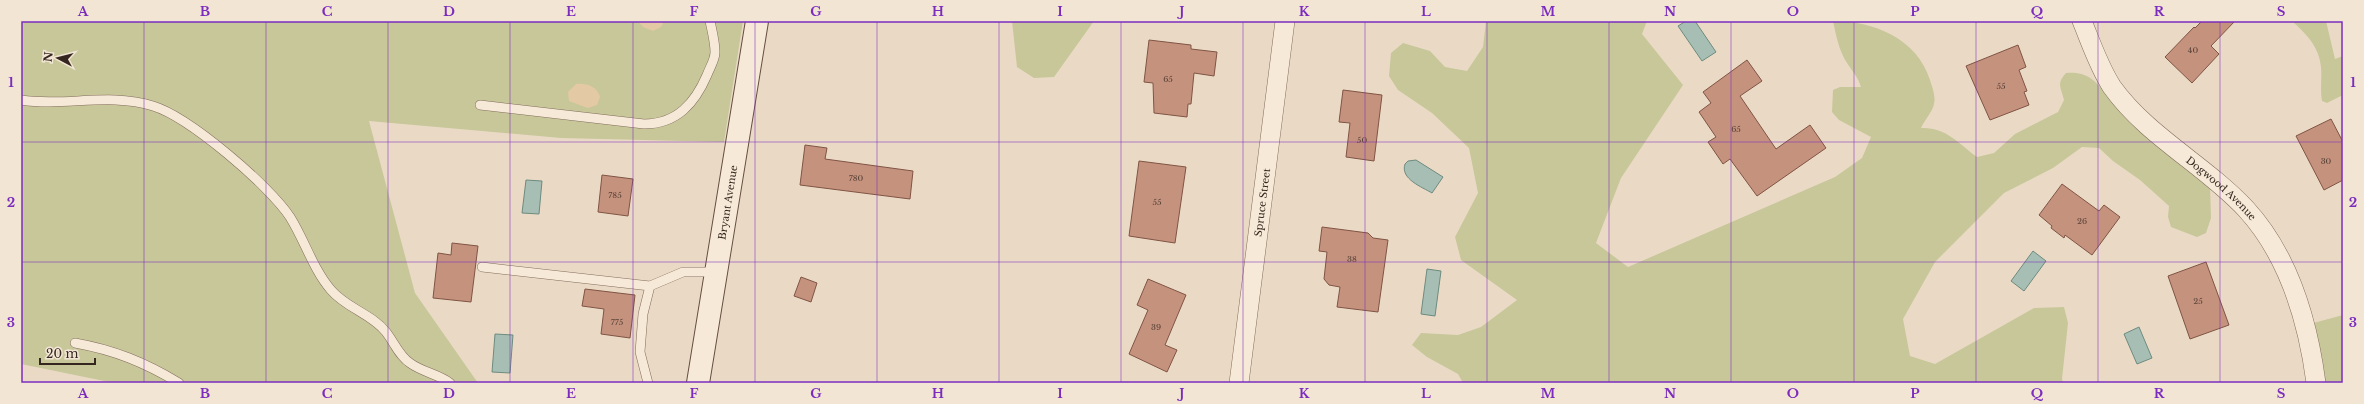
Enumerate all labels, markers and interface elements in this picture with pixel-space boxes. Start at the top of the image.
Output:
text: A [77,3,89,20]
text: B [200,3,210,20]
text: C [322,3,333,20]
text: D [443,3,455,20]
text: E [566,3,576,20]
text: F [690,3,699,20]
text: G [810,3,822,20]
text: H [932,3,944,20]
text: I [1057,3,1063,20]
text: J [1176,3,1185,20]
text: K [1299,3,1310,20]
text: L [1421,3,1431,20]
text: M [1541,3,1556,20]
text: N [1664,3,1676,20]
text: O [1787,3,1799,20]
text: P [1910,3,1920,20]
text: Q [2031,3,2044,20]
text: R [2154,3,2166,20]
text: S [2277,3,2286,20]
north arrow [38,38,78,78]
house number: 40 [2188,45,2198,55]
text: N [40,50,56,63]
text: 1 [8,74,14,91]
house number: 65 [1163,74,1173,84]
text: 1 [2350,74,2356,91]
house number: 55 [1996,81,2006,91]
house number: 65 [1731,124,1741,134]
house number: 50 [1357,135,1367,145]
street label: Dogwood Avenue [2183,154,2259,223]
house number: 30 [2321,156,2332,166]
street label: Bryant Avenue [715,164,740,241]
street label: Spruce Street [1252,167,1273,237]
house number: 780 [849,173,864,183]
house number: 785 [608,190,622,200]
text: 2 [7,194,15,211]
text: 2 [2349,194,2357,211]
house number: 55 [1152,197,1162,207]
house number: 26 [2077,216,2087,226]
house number: 38 [1347,254,1357,264]
house number: 25 [2193,296,2203,306]
text: 3 [7,314,15,331]
text: 3 [2349,314,2357,331]
house number: 775 [611,317,624,327]
house number: 39 [1151,322,1161,332]
scale bar [40,340,95,366]
text: 20 m [46,346,78,361]
text: A [77,385,89,402]
text: B [200,385,210,402]
text: C [322,385,333,402]
text: D [443,385,455,402]
text: E [566,385,576,402]
text: F [690,385,699,402]
text: G [810,385,822,402]
text: H [932,385,944,402]
text: I [1057,385,1063,402]
text: J [1176,385,1185,402]
text: K [1299,385,1310,402]
text: L [1421,385,1431,402]
text: M [1541,385,1556,402]
text: N [1664,385,1676,402]
text: O [1787,385,1799,402]
text: P [1910,385,1920,402]
text: Q [2031,385,2044,402]
text: R [2154,385,2166,402]
text: S [2277,385,2286,402]

